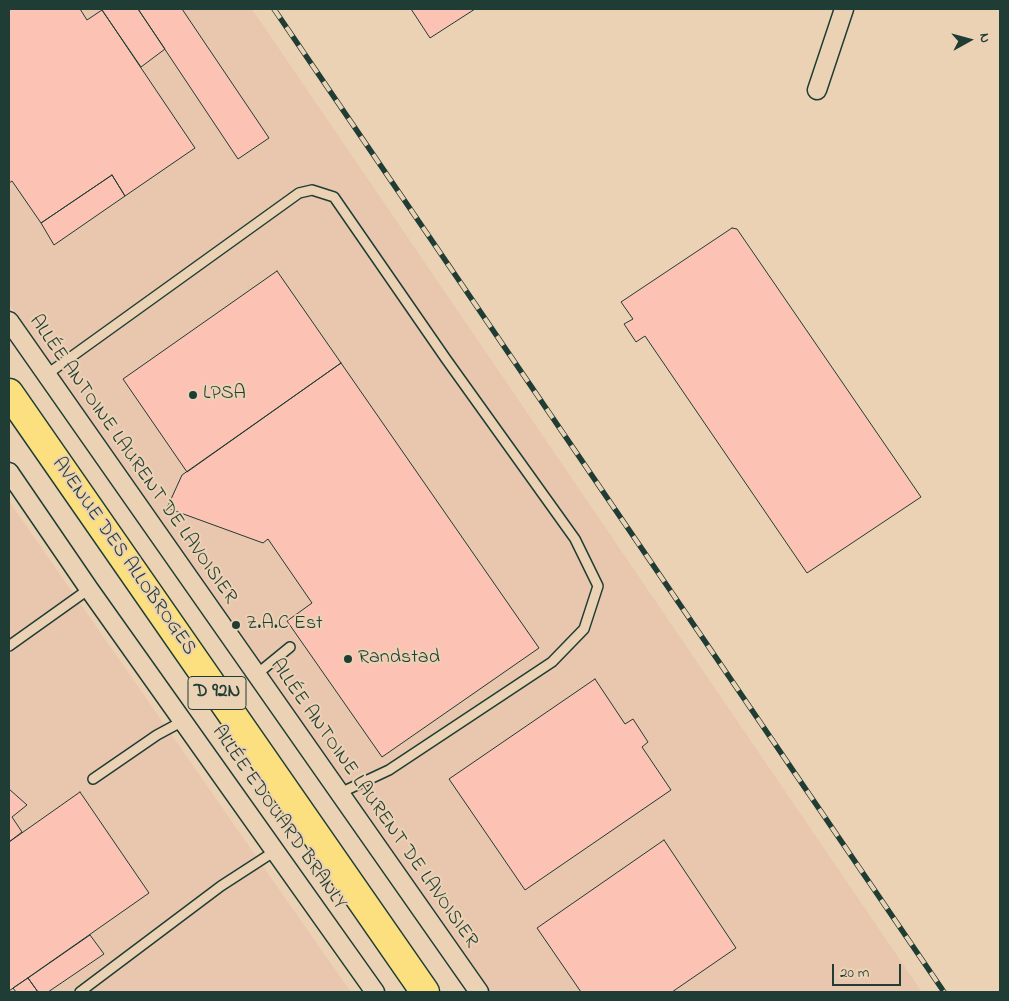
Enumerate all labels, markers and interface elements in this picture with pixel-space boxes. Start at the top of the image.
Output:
north arrow [944,15,994,65]
text: N [973,32,995,44]
street label: ALLÉE ANTOINE LAURENT DE LAVOISIER [23,311,241,609]
place label: LPSA [203,383,246,407]
marker: LPSA [187,389,199,401]
street label: AVENUE DES ALLOBROGES [45,453,201,661]
place label: Z.A.C Est [246,613,323,637]
marker: Z.A.C Est [230,619,242,631]
place label: Randstad [358,647,440,671]
marker: Randstad [342,653,354,665]
street label: ALLÉE ANTOINE LAURENT DE LAVOISIER [264,655,482,953]
road number: D 92N [188,676,246,710]
street label: ALLÉE EDOUARD BRANLY [205,721,351,915]
scale bar [834,954,903,986]
text: 20 m [840,962,869,984]

